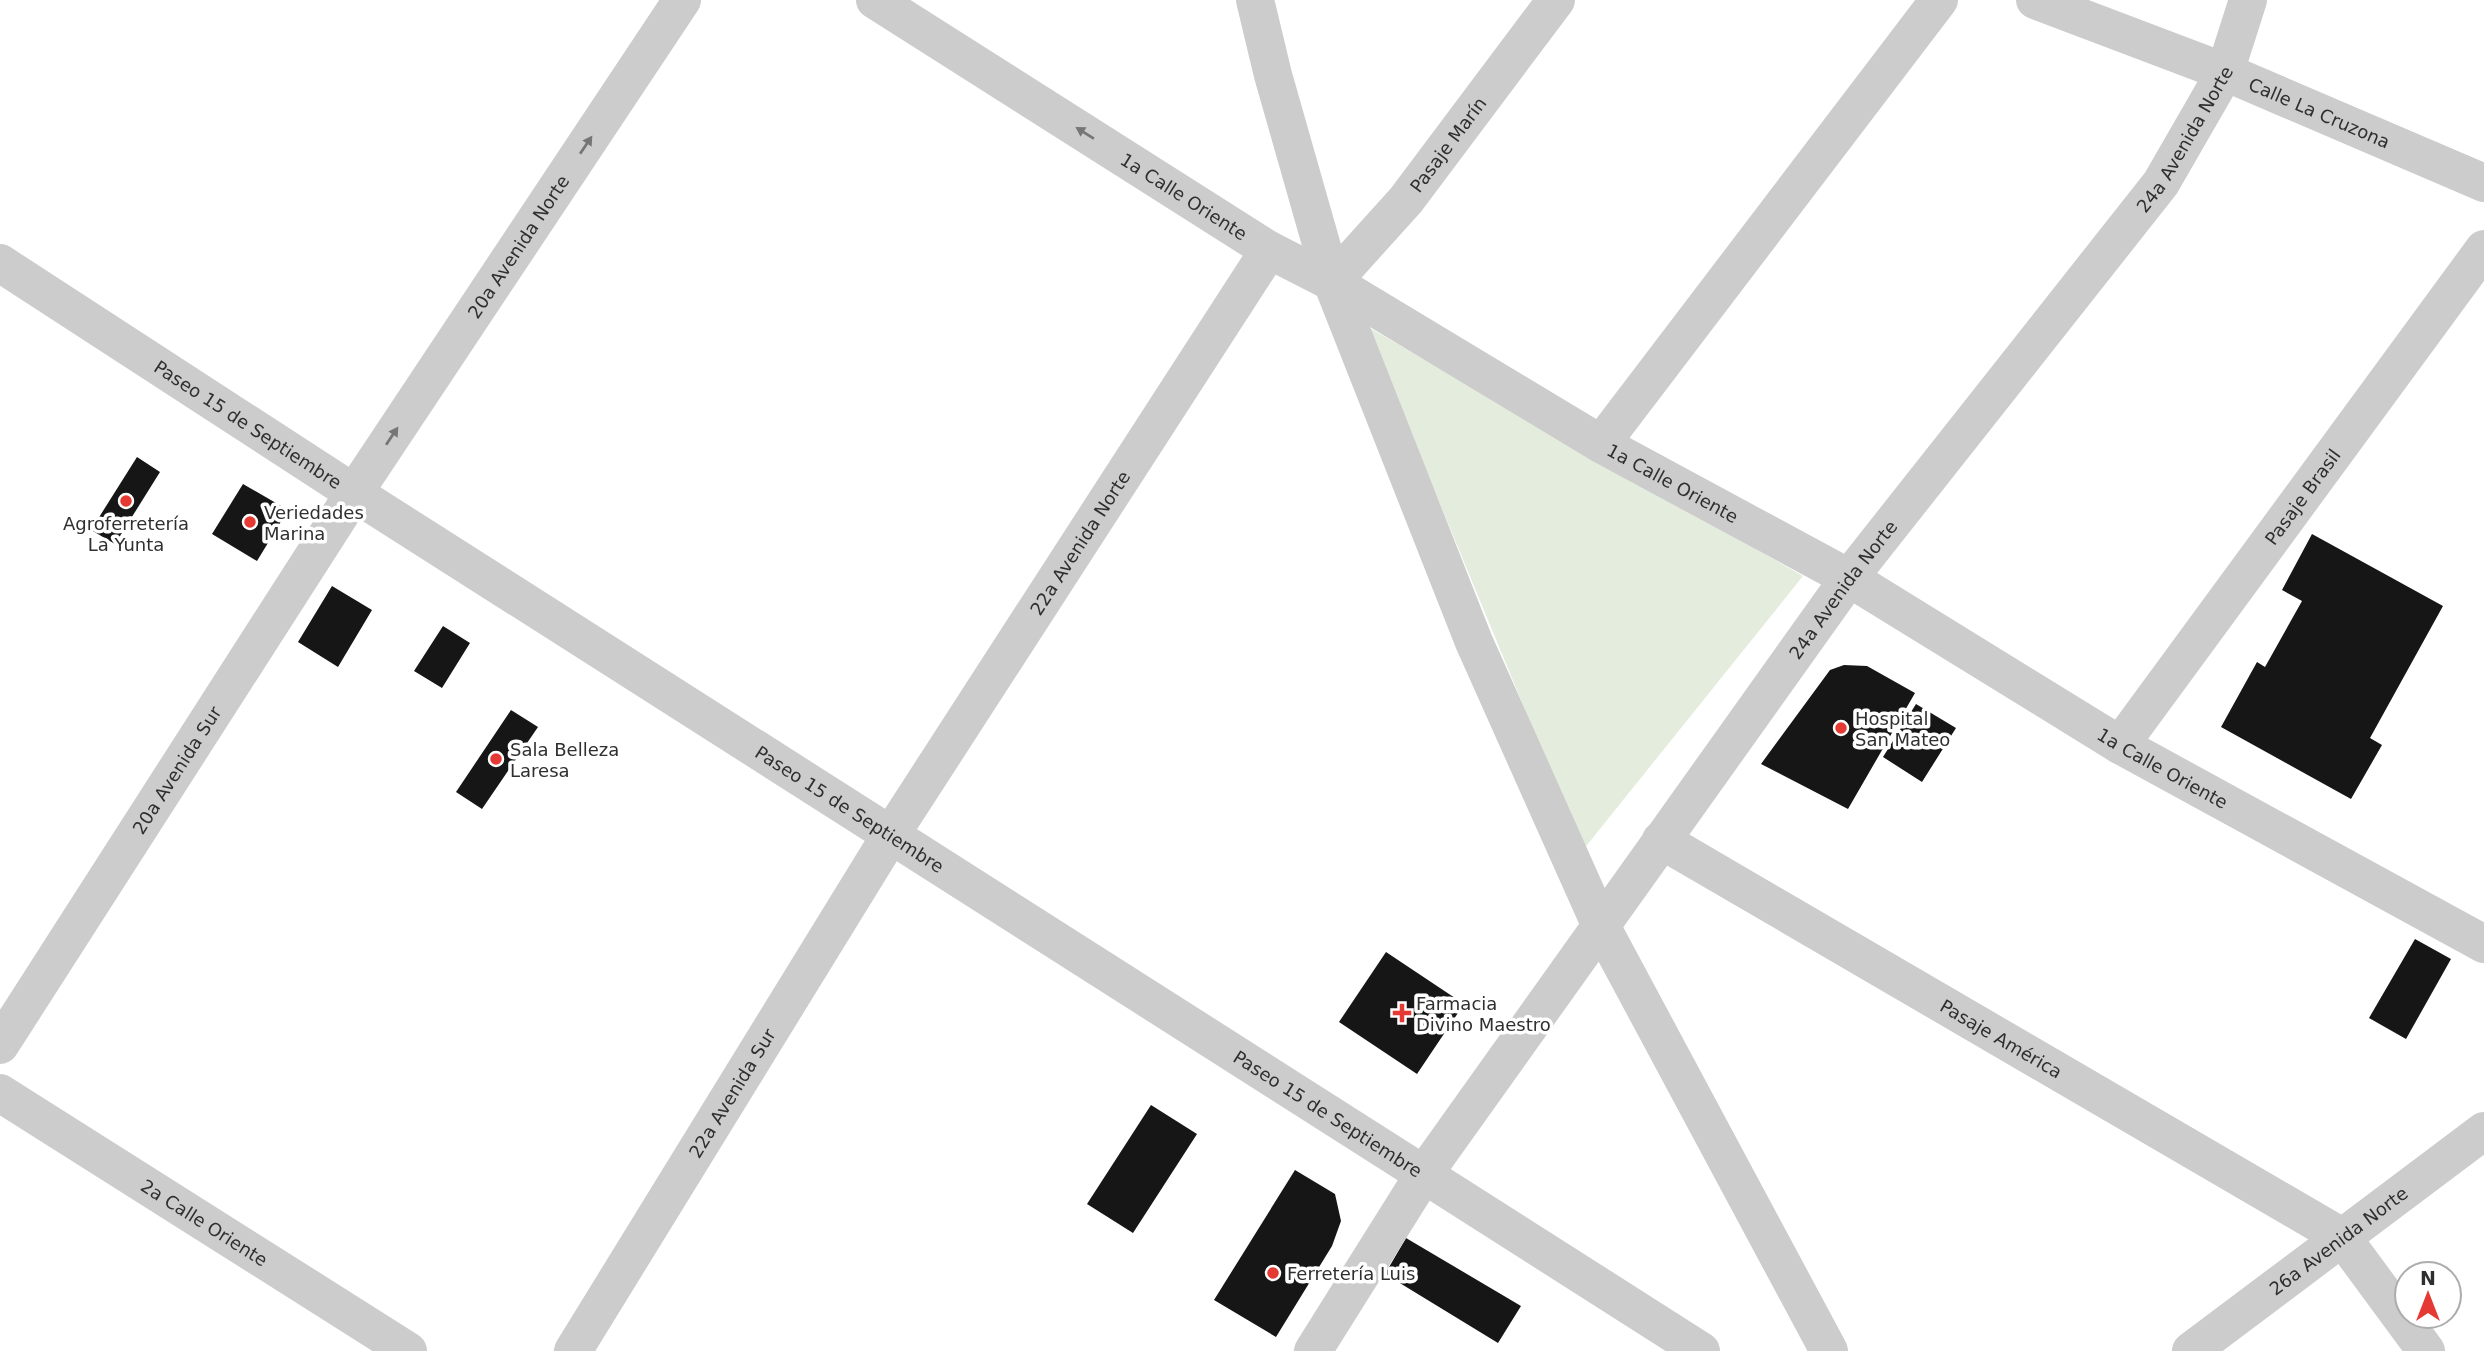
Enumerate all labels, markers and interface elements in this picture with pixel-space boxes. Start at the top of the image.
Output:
street label: 24a Avenida Norte [2132,62,2237,216]
street label: Calle La Cruzona [2246,73,2393,152]
street label: Pasaje Marín [1405,93,1490,196]
one-way arrow [1076,127,1095,140]
one-way arrow [579,136,593,154]
street label: 1a Calle Oriente [1117,148,1251,244]
street label: 20a Avenida Norte [463,171,573,322]
street label: Paseo 15 de Septiembre [151,356,346,493]
one-way arrow [385,427,398,446]
street label: 1a Calle Oriente [1604,439,1742,527]
street label: Pasaje Brasil [2260,445,2344,549]
street label: 22a Avenida Norte [1025,467,1134,619]
marker: Agroferretería La Yunta [118,493,134,509]
place label: Veriedades Marina [264,502,364,544]
place label: Agroferretería La Yunta [63,513,189,555]
marker: Veriedades Marina [242,514,258,530]
street label: 24a Avenida Norte [1784,516,1901,663]
street label: 20a Avenida Sur [128,701,226,838]
place label: Hospital San Mateo [1855,708,1950,750]
marker: Hospital San Mateo [1833,720,1849,736]
street label: 1a Calle Oriente [2094,723,2232,812]
place label: Sala Belleza Laresa [510,739,619,781]
street label: Paseo 15 de Septiembre [752,741,948,877]
marker: Sala Belleza Laresa [488,751,504,767]
place label: Farmacia Divino Maestro [1416,993,1551,1035]
street label: Pasaje América [1937,995,2066,1082]
marker: Farmacia Divino Maestro [1394,1005,1410,1021]
street label: 22a Avenida Sur [684,1024,780,1161]
street label: Paseo 15 de Septiembre [1230,1046,1426,1181]
street label: 2a Calle Oriente [137,1174,272,1270]
street label: 26a Avenida Norte [2265,1182,2411,1299]
north arrow [2393,1260,2463,1330]
place label: Ferretería Luis [1287,1263,1415,1284]
marker: Ferretería Luis [1265,1265,1281,1281]
text: N [2420,1267,2436,1289]

